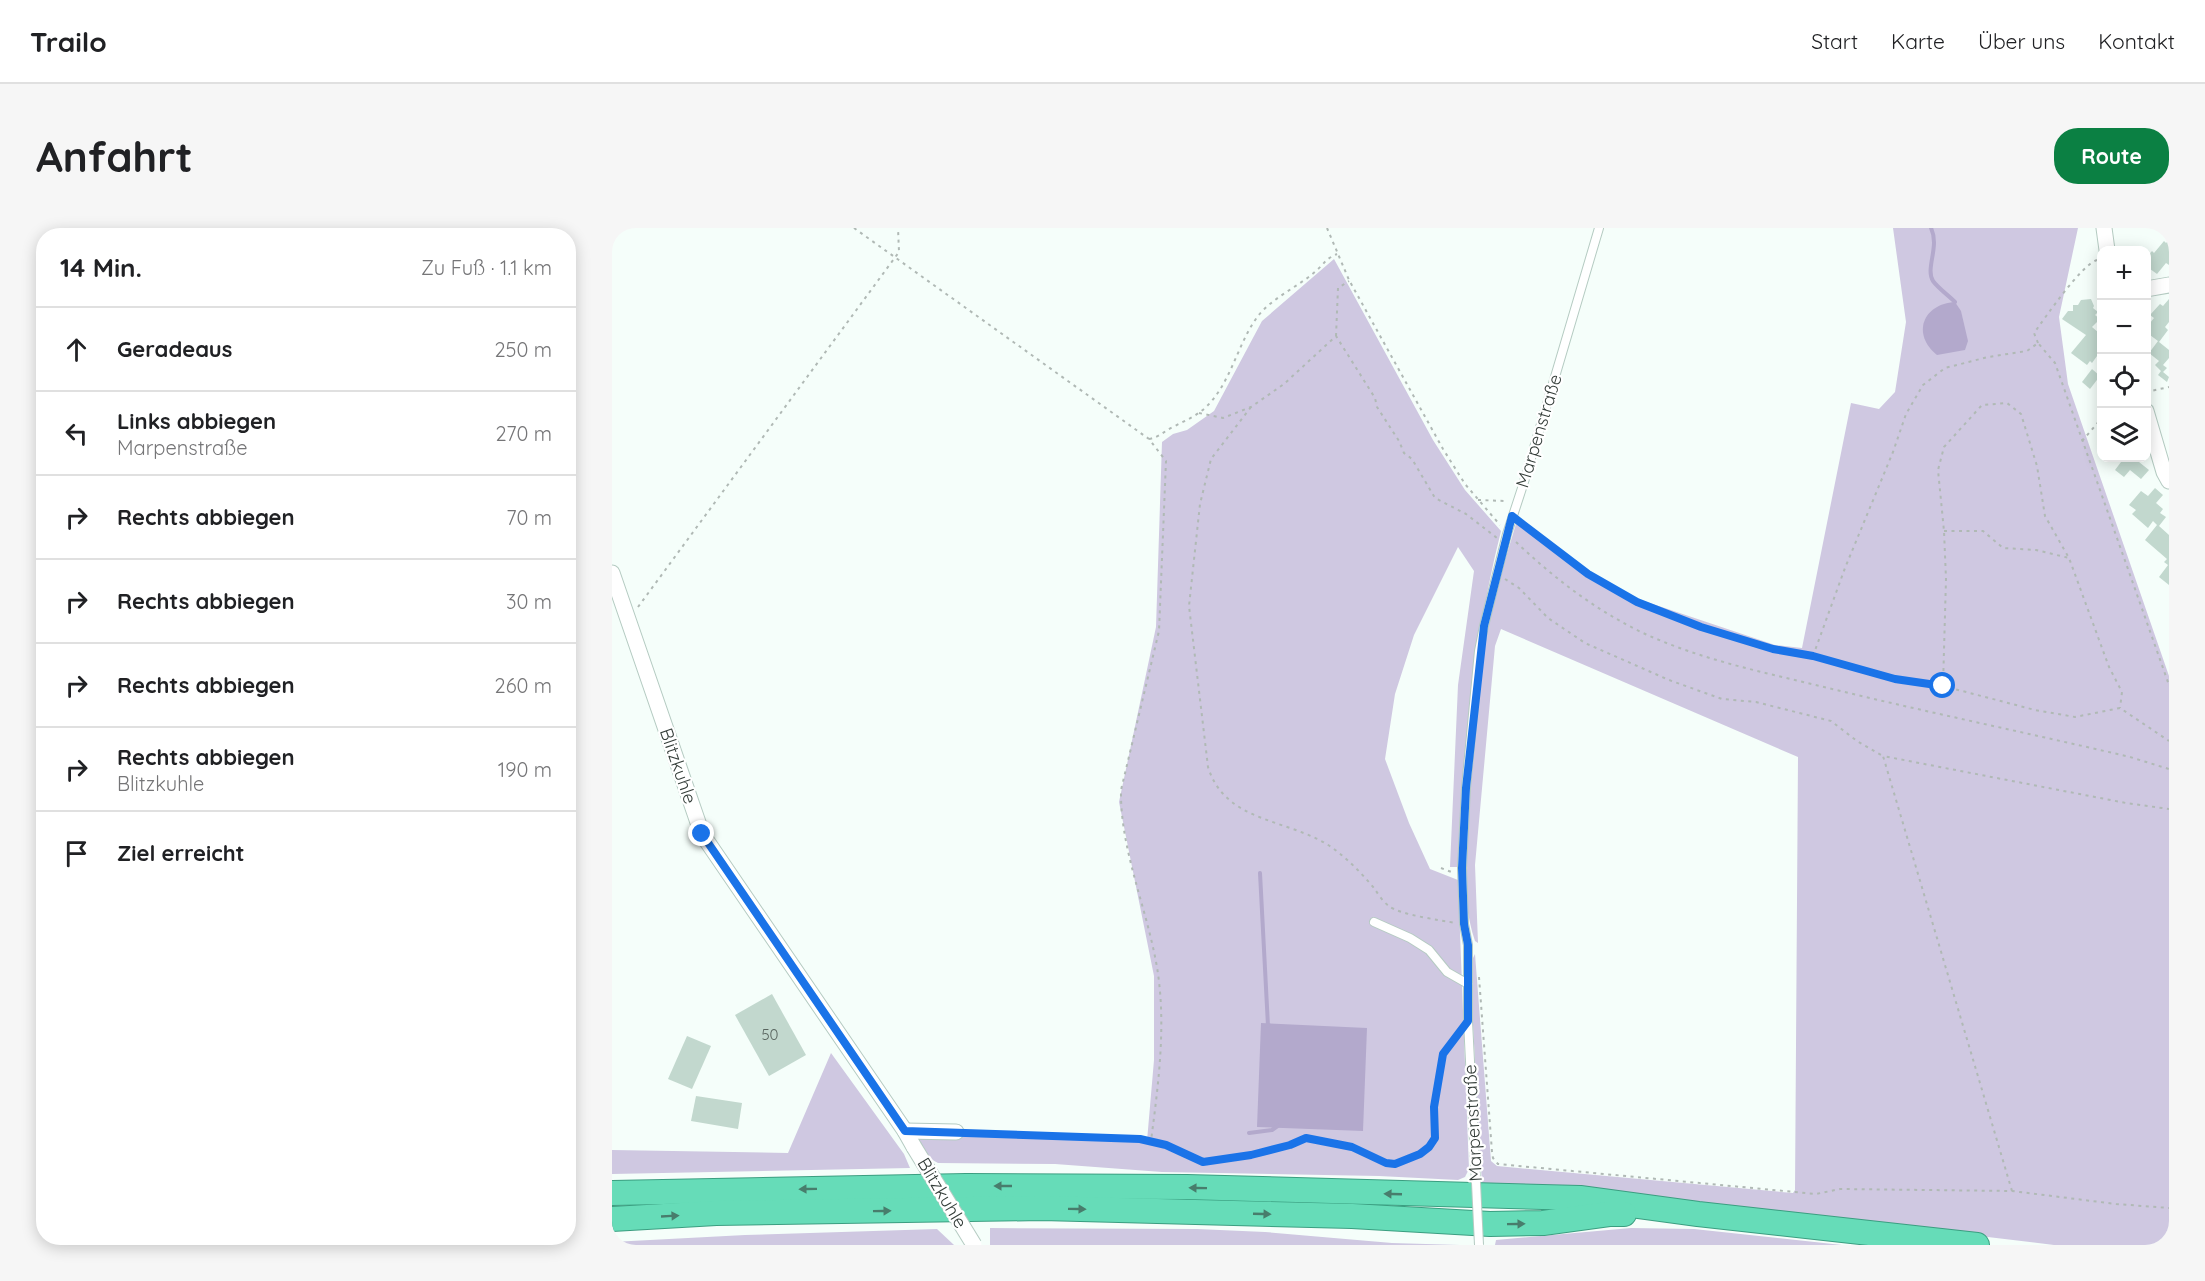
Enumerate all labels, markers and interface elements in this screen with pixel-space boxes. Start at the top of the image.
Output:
text: Trailo [30,24,107,59]
text: Start [1811,28,1858,54]
text: Karte [1891,28,1945,54]
text: Über uns [1978,28,2065,54]
text: Kontakt [2098,28,2175,54]
button: Route [2054,128,2169,184]
text: Anfahrt [36,130,193,183]
map controls [2097,246,2151,462]
button: + [2097,246,2151,300]
text: 14 Min. [60,251,142,284]
text: Zu Fuß · 1.1 km [421,255,552,280]
button: − [2097,300,2151,354]
icon: ahead [60,333,93,366]
text: Geradeaus [117,335,232,363]
text: 250 m [494,337,552,362]
button: locate [2097,354,2151,408]
street label: Marpenstraße [1510,371,1567,490]
text: Links abbiegen [117,407,276,435]
button: layers [2097,408,2151,462]
icon: left [60,417,93,450]
text: 270 m [495,421,552,446]
text: Marpenstraße [117,435,248,460]
icon: right [60,501,93,534]
text: Rechts abbiegen [117,503,295,531]
text: 70 m [506,505,552,530]
icon: right [60,585,93,618]
text: Rechts abbiegen [117,587,295,615]
text: 30 m [506,589,552,614]
icon: right [60,669,93,702]
text: Rechts abbiegen [117,671,295,699]
route start [1929,672,1955,698]
text: 260 m [495,673,552,698]
street label: Blitzkuhle [655,725,702,807]
text: Rechts abbiegen [117,743,295,771]
icon: right [60,753,93,786]
text: 190 m [498,757,552,782]
text: Blitzkuhle [117,771,204,796]
route end [688,820,714,846]
icon: arrive [60,837,93,870]
text: Ziel erreicht [117,839,245,867]
house number: 50 [761,1025,779,1044]
street label: Marpenstraße [1458,1064,1487,1182]
street label: Blitzkuhle [912,1153,973,1232]
one-way arrow [994,1181,1013,1191]
one-way arrow [1189,1183,1208,1192]
one-way arrow [799,1184,818,1194]
one-way arrow [1384,1189,1403,1198]
one-way arrow [1067,1204,1086,1214]
one-way arrow [872,1206,891,1215]
one-way arrow [1252,1209,1271,1218]
one-way arrow [661,1211,680,1220]
one-way arrow [1506,1219,1525,1229]

